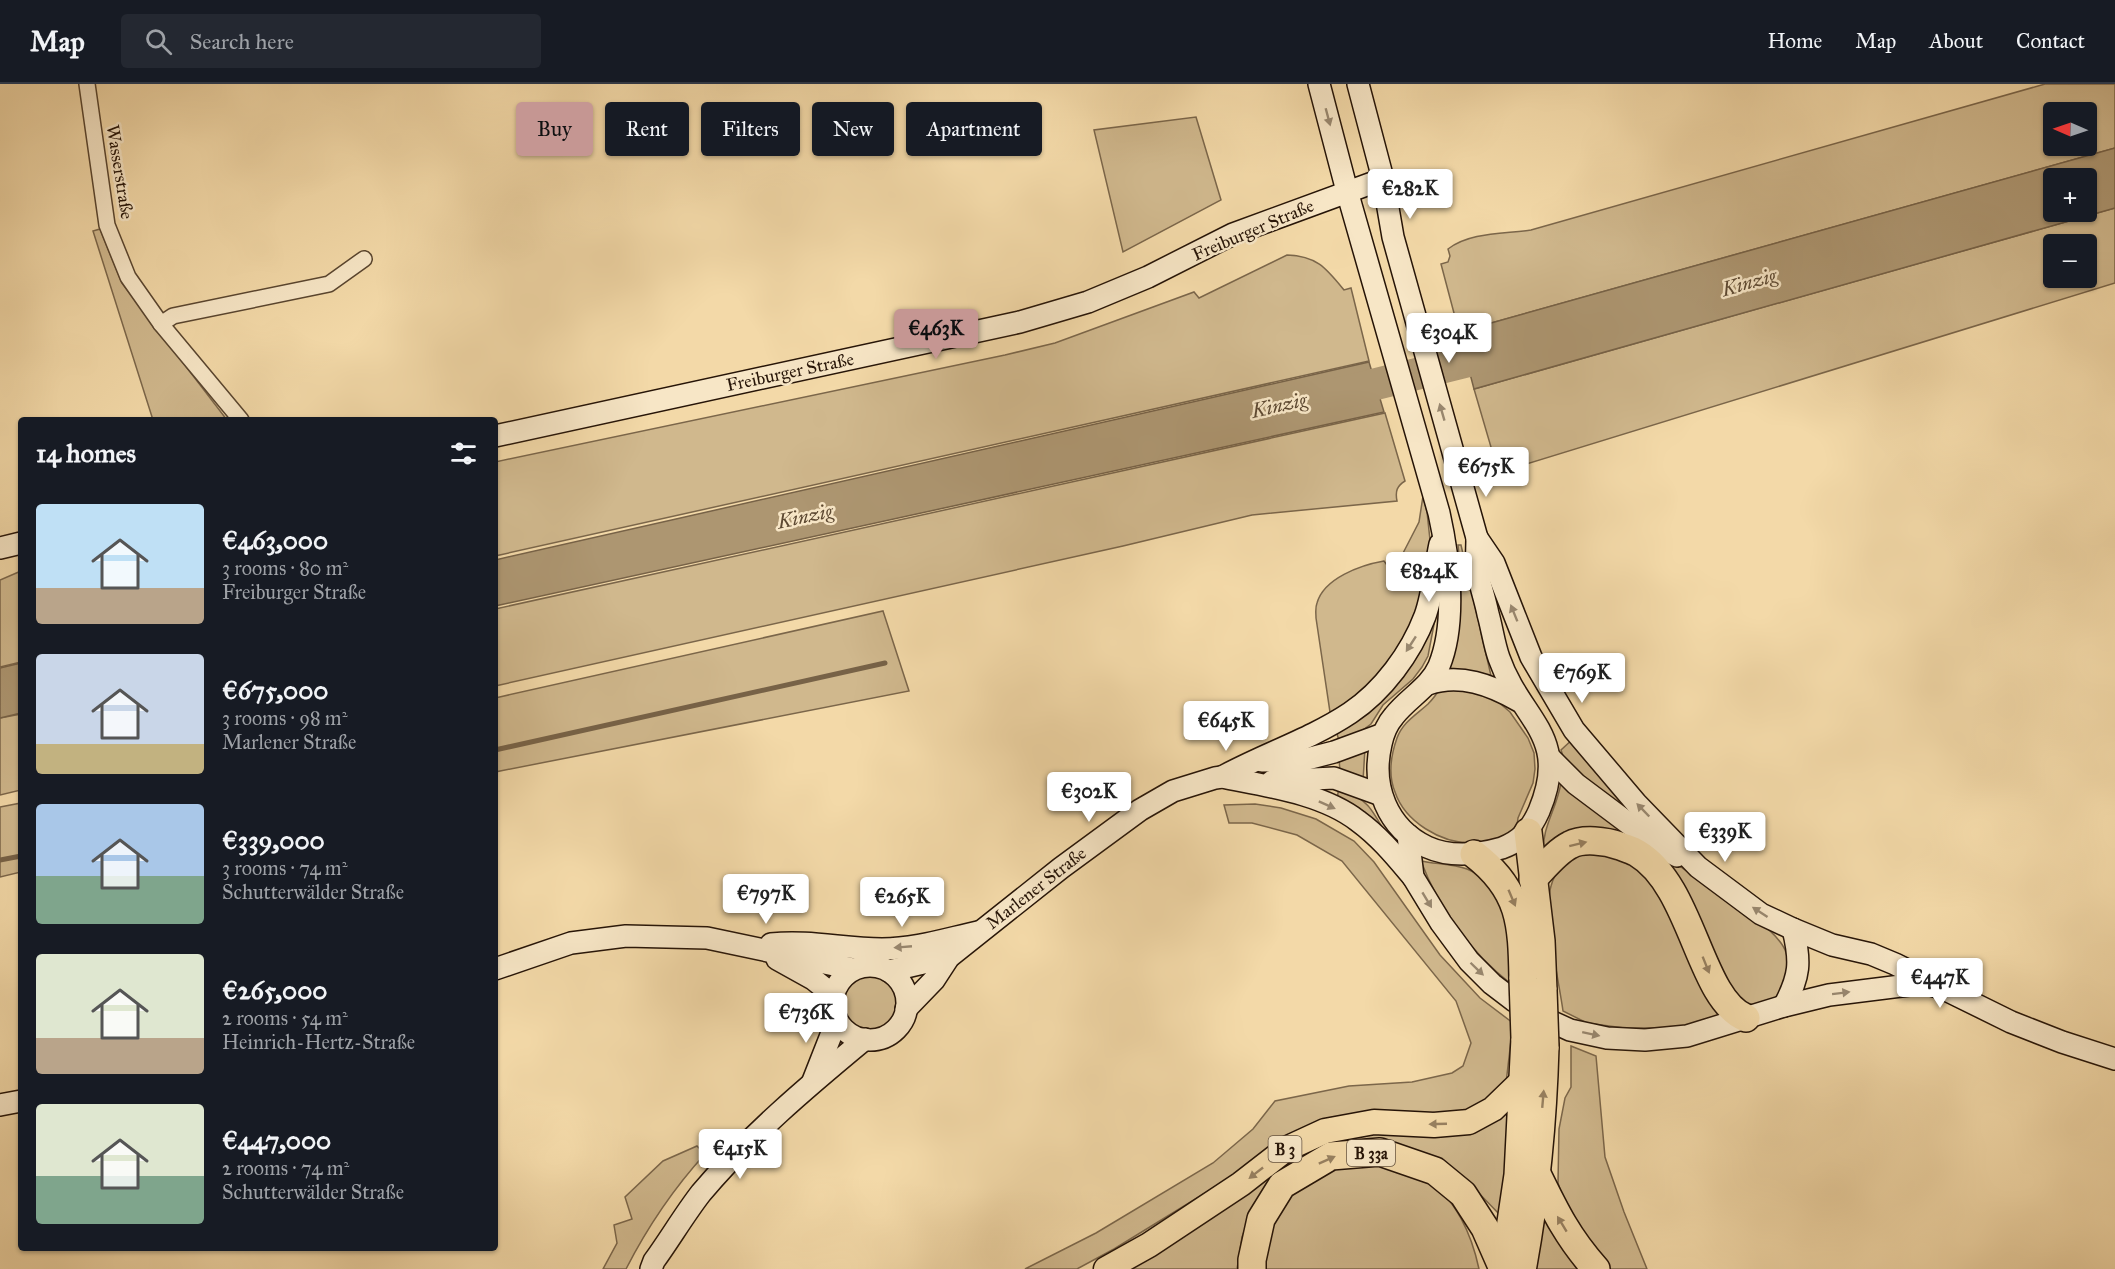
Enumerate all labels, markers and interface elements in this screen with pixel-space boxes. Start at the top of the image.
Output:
search box [121,14,541,68]
text: Map [30,24,85,59]
icon: search [142,25,175,58]
text: Search here [190,28,294,55]
text: Home [1767,28,1822,54]
text: Map [1855,28,1896,54]
text: About [1929,28,1983,54]
text: Contact [2016,28,2085,54]
chip: Buy [516,102,593,156]
chip: Rent [605,102,689,156]
chip: Filters [701,102,800,156]
chip: New [812,102,894,156]
chip: Apartment [906,102,1042,156]
north arrow [2043,102,2097,156]
map controls [2043,102,2097,288]
one-way arrow [1324,108,1333,126]
street label: Wasserstraße [102,123,138,221]
button: + [2043,168,2097,222]
pin: €282K [1368,169,1452,220]
text: €282K [1382,176,1438,200]
street label: Freiburger Straße [1189,195,1317,266]
button: − [2043,234,2097,288]
water label: Kinzig [1718,262,1781,302]
pin: €463K [894,309,978,360]
pin: €304K [1407,313,1491,364]
text: €463K [908,316,964,340]
text: €304K [1420,320,1478,344]
street label: Freiburger Straße [724,348,856,397]
water label: Kinzig [1248,387,1310,423]
one-way arrow [1437,403,1446,421]
text: 14 homes [36,437,136,469]
icon: filters [447,437,480,470]
pin: €675K [1444,447,1528,498]
text: €675K [1458,454,1514,478]
water label: Kinzig [774,498,836,534]
text: €463,000 [222,524,328,556]
icon: home [84,528,156,600]
pin: €824K [1387,552,1471,603]
text: 3 rooms · 80 m² [222,556,348,580]
text: €824K [1400,559,1458,583]
text: Freiburger Straße [222,580,366,604]
one-way arrow [1509,604,1519,622]
one-way arrow [1405,636,1416,653]
pin: €769K [1540,653,1624,704]
text: €769K [1553,660,1611,684]
text: €675,000 [222,674,329,706]
icon: home [84,678,156,750]
pin: €645K [1184,701,1268,752]
text: 3 rooms · 98 m² [222,706,347,730]
text: €645K [1197,708,1255,732]
text: Marlener Straße [222,730,356,754]
pin: €302K [1047,772,1131,823]
text: €302K [1061,779,1117,803]
one-way arrow [1318,800,1336,810]
one-way arrow [1637,803,1650,818]
pin: €339K [1683,812,1767,863]
text: €339K [1698,819,1752,843]
text: €339,000 [222,824,325,856]
icon: home [84,828,156,900]
one-way arrow [1569,838,1587,848]
street label: Marlener Straße [982,842,1090,934]
text: 3 rooms · 74 m² [222,856,347,880]
pin: €797K [724,874,808,925]
pin: €265K [860,877,944,928]
text: Schutterwälder Straße [222,880,404,904]
text: €797K [737,881,795,905]
text: €265K [874,884,930,908]
one-way arrow [1508,889,1517,907]
one-way arrow [1422,892,1433,908]
one-way arrow [1751,906,1768,917]
one-way arrow [894,942,913,952]
one-way arrow [1702,956,1711,974]
pin: €447K [1898,958,1982,1009]
one-way arrow [1469,962,1483,976]
text: €447K [1911,965,1969,989]
text: €265,000 [222,974,327,1006]
icon: home [84,978,156,1050]
one-way arrow [1831,989,1850,998]
pin: €736K [764,993,848,1044]
text: €736K [778,1000,834,1024]
text: 2 rooms · 54 m² [222,1006,348,1030]
text: Heinrich-Hertz-Straße [222,1030,415,1054]
one-way arrow [1582,1030,1601,1040]
one-way arrow [1538,1090,1548,1109]
one-way arrow [1428,1119,1447,1128]
text: €447,000 [222,1124,331,1156]
icon: home [84,1128,156,1200]
pin: €415K [698,1129,782,1180]
text: €415K [713,1136,767,1160]
road number: B 3 [1268,1136,1302,1162]
road number: B 33a [1347,1140,1395,1166]
one-way arrow [1318,1155,1335,1164]
text: 2 rooms · 74 m² [222,1156,349,1180]
one-way arrow [1248,1166,1263,1178]
text: Schutterwälder Straße [222,1180,404,1204]
one-way arrow [1557,1215,1567,1232]

